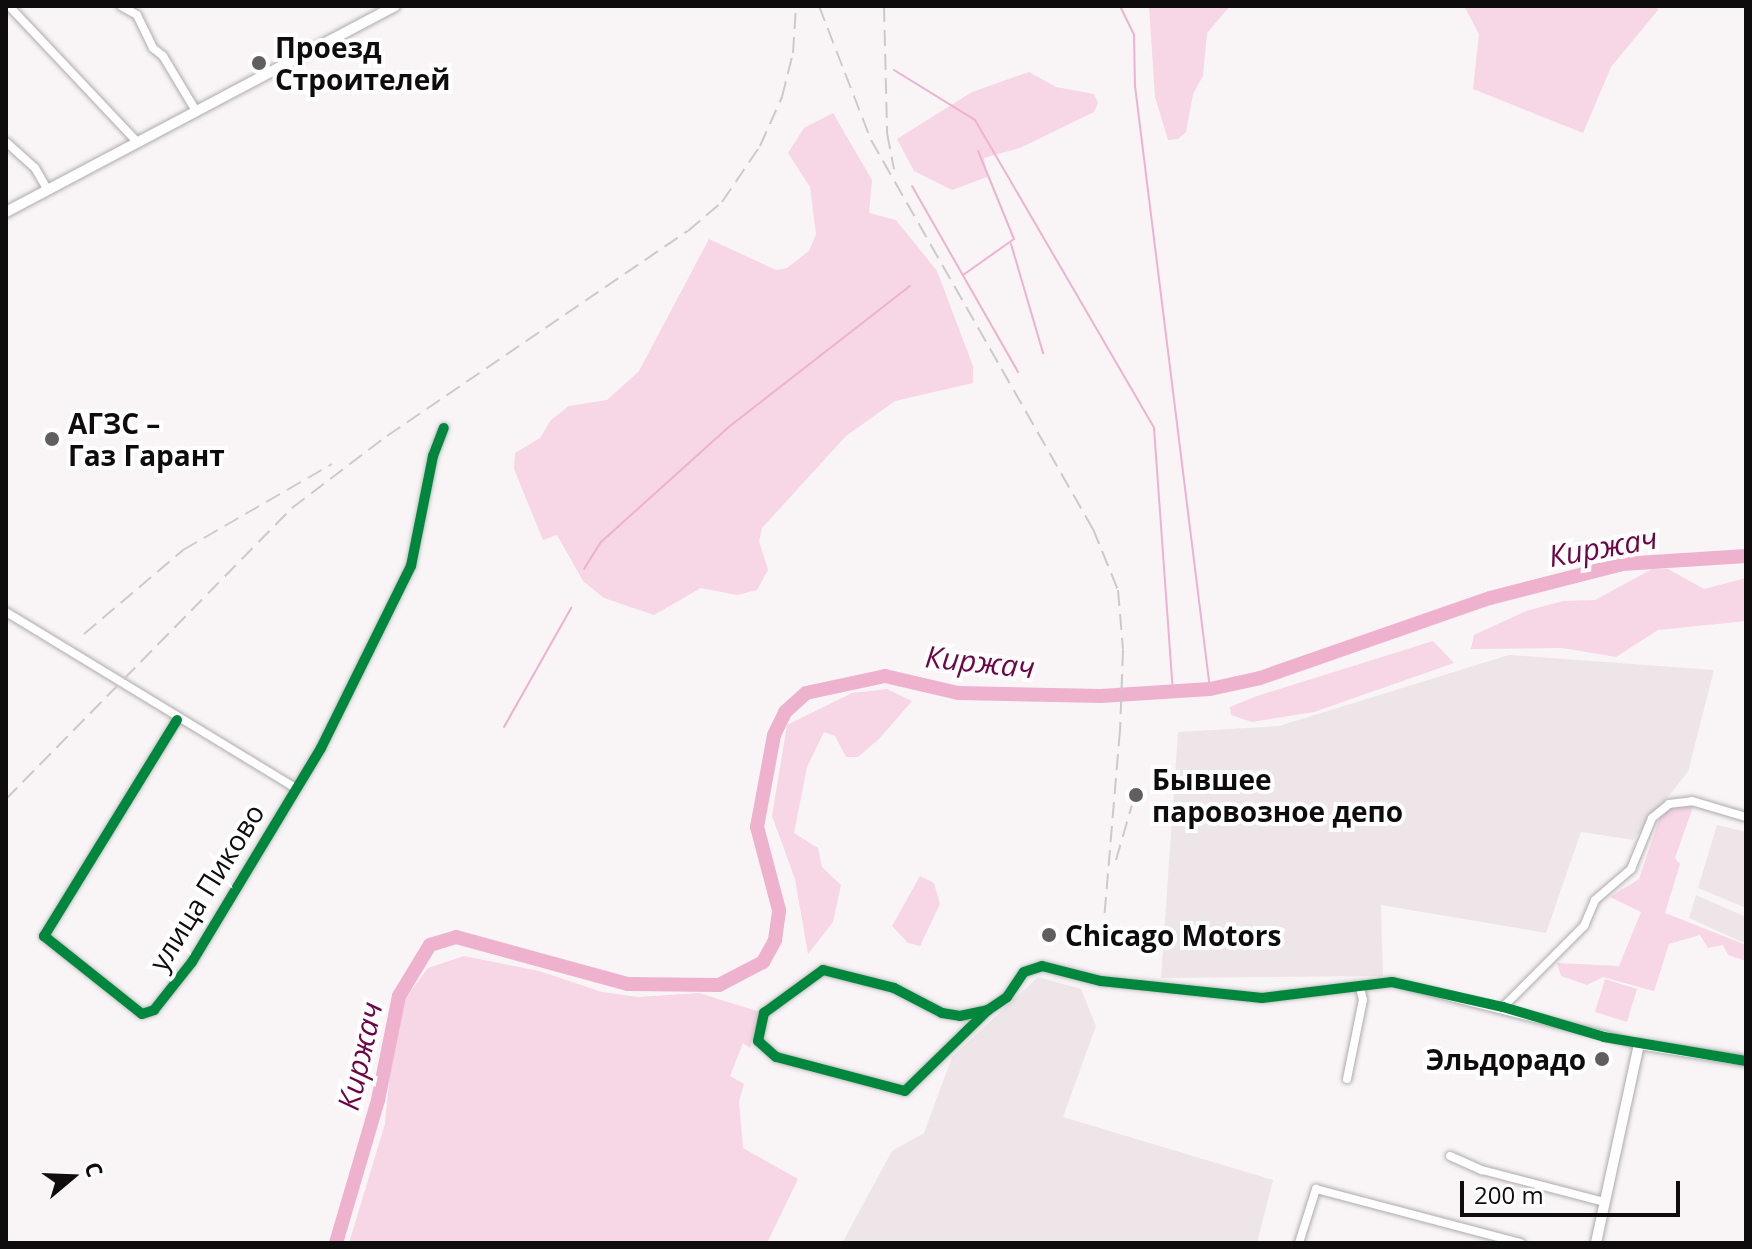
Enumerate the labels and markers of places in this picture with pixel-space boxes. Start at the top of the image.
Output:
place label: Проезд Строителей [275,30,450,96]
marker: Проезд Строителей [250,54,268,72]
place label: АГЗС – Газ Гарант [68,406,225,472]
marker: АГЗС – Газ Гарант [43,430,61,448]
place label: Бывшее паровозное депо [1152,762,1403,828]
marker: Бывшее паровозное депо [1127,786,1145,804]
place label: Chicago Motors [1065,918,1281,952]
marker: Chicago Motors [1040,926,1058,944]
place label: Эльдорадо [1426,1042,1586,1076]
marker: Эльдорадо [1593,1050,1611,1068]

